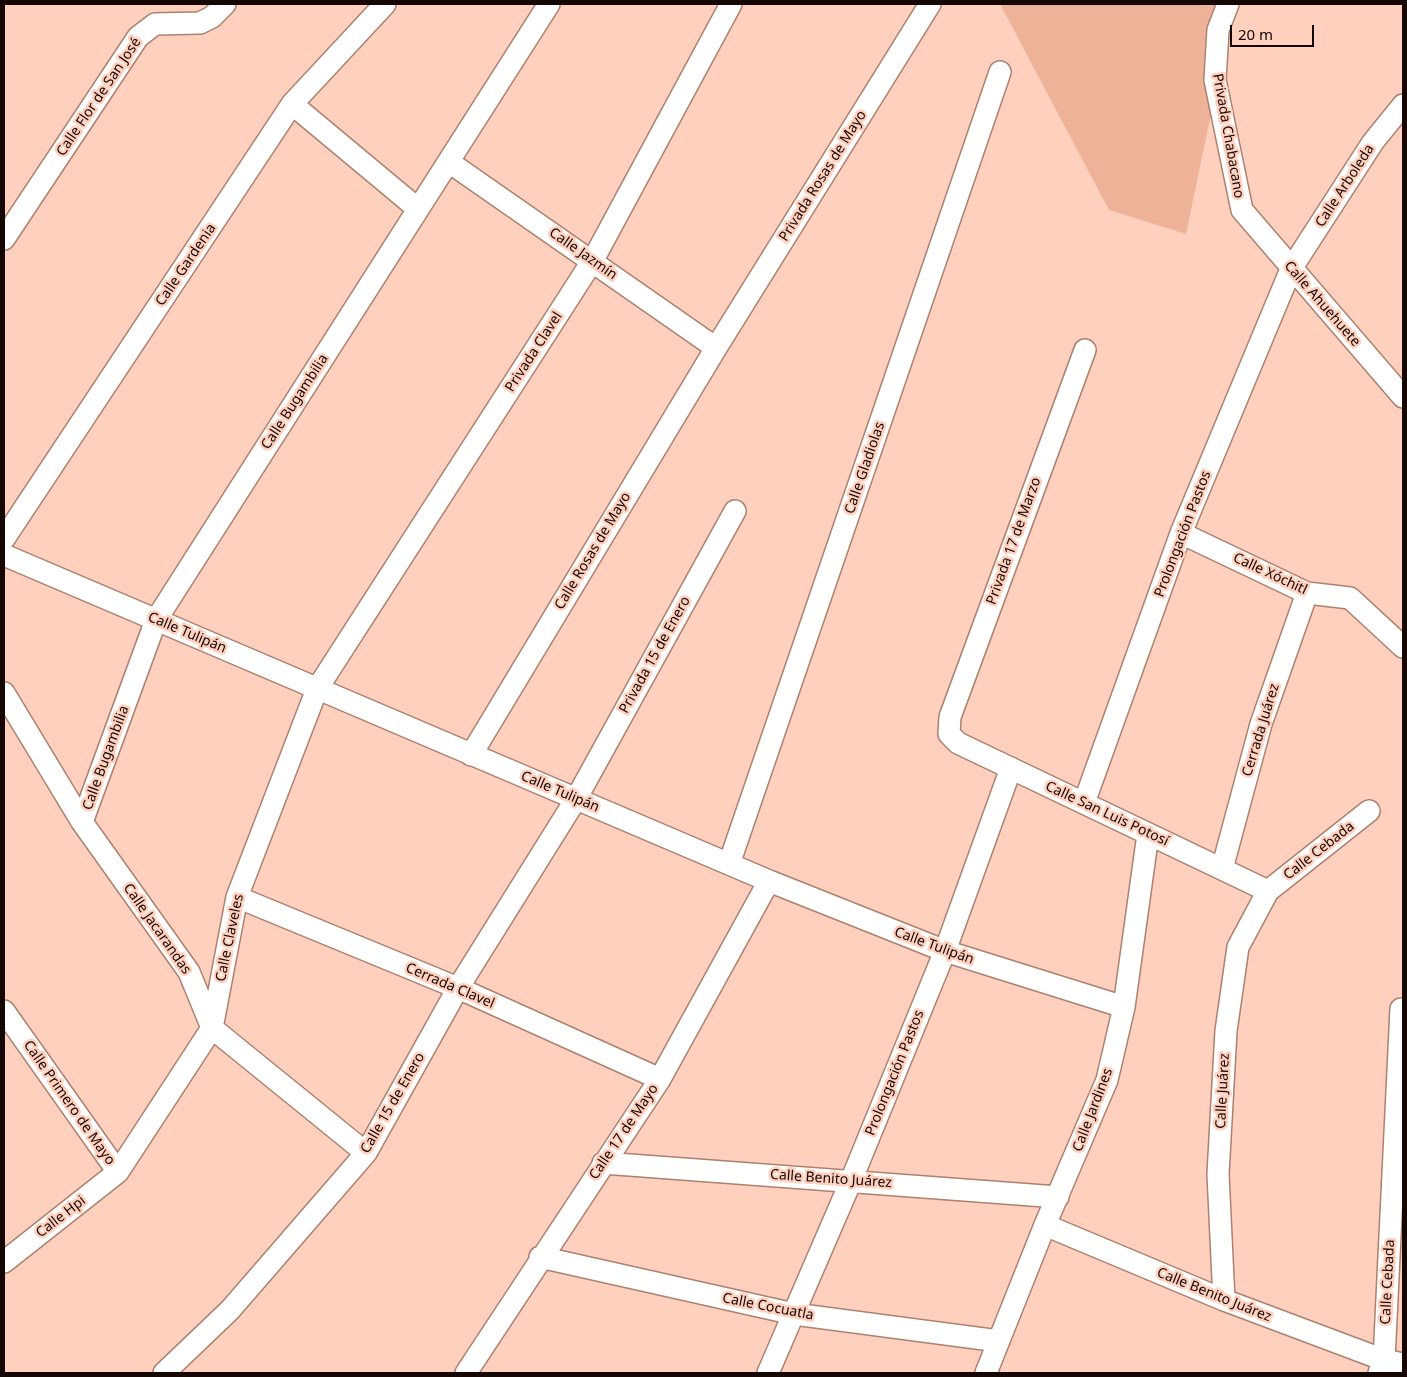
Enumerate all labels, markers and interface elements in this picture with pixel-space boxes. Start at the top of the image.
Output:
scale bar [1232,15,1316,47]
text: 20 m [1238,24,1273,44]
street label: Calle Flor de San José [53,35,145,159]
street label: Privada Chabacano [1209,72,1247,200]
street label: Privada Rosas de Mayo [776,107,870,245]
street label: Calle Arboleda [1312,141,1378,231]
street label: Calle Gardenia [152,221,220,309]
street label: Calle Jazmín [546,224,620,284]
street label: Calle Ahuehuete [1280,258,1364,350]
street label: Privada Clavel [502,309,566,395]
street label: Calle Bugambilia [258,351,332,453]
street label: Calle Gladiolas [841,420,889,516]
street label: Prolongación Pastos [1151,468,1215,600]
street label: Privada 17 de Marzo [983,475,1045,607]
street label: Calle Rosas de Mayo [551,489,635,613]
street label: Calle Xóchitl [1230,550,1310,598]
street label: Privada 15 de Enero [616,594,694,716]
street label: Calle Tulipán [145,609,229,657]
street label: Cerrada Juárez [1239,682,1283,778]
street label: Calle Bugambilia [79,703,133,813]
street label: Calle Tulipán [518,768,602,816]
street label: Calle San Luis Potosí [1043,778,1171,850]
street label: Calle Cebada [1280,818,1358,884]
street label: Calle Jacarandas [119,880,195,978]
street label: Calle Claveles [213,893,247,983]
street label: Calle Tulipán [892,924,976,968]
street label: Cerrada Clavel [403,960,497,1012]
street label: Prolongación Pastos [862,1008,928,1138]
street label: Calle Primero de Mayo [20,1037,118,1169]
street label: Calle 15 de Enero [357,1050,429,1156]
street label: Calle Juárez [1213,1053,1233,1129]
street label: Calle Jardines [1069,1066,1117,1154]
street label: Calle 17 de Mayo [586,1081,662,1183]
street label: Calle Benito Juárez [770,1166,892,1192]
street label: Calle Hpi [33,1193,89,1241]
street label: Calle Cebada [1377,1239,1399,1325]
street label: Calle Benito Juárez [1154,1264,1274,1326]
street label: Calle Cocuatla [721,1290,815,1324]

